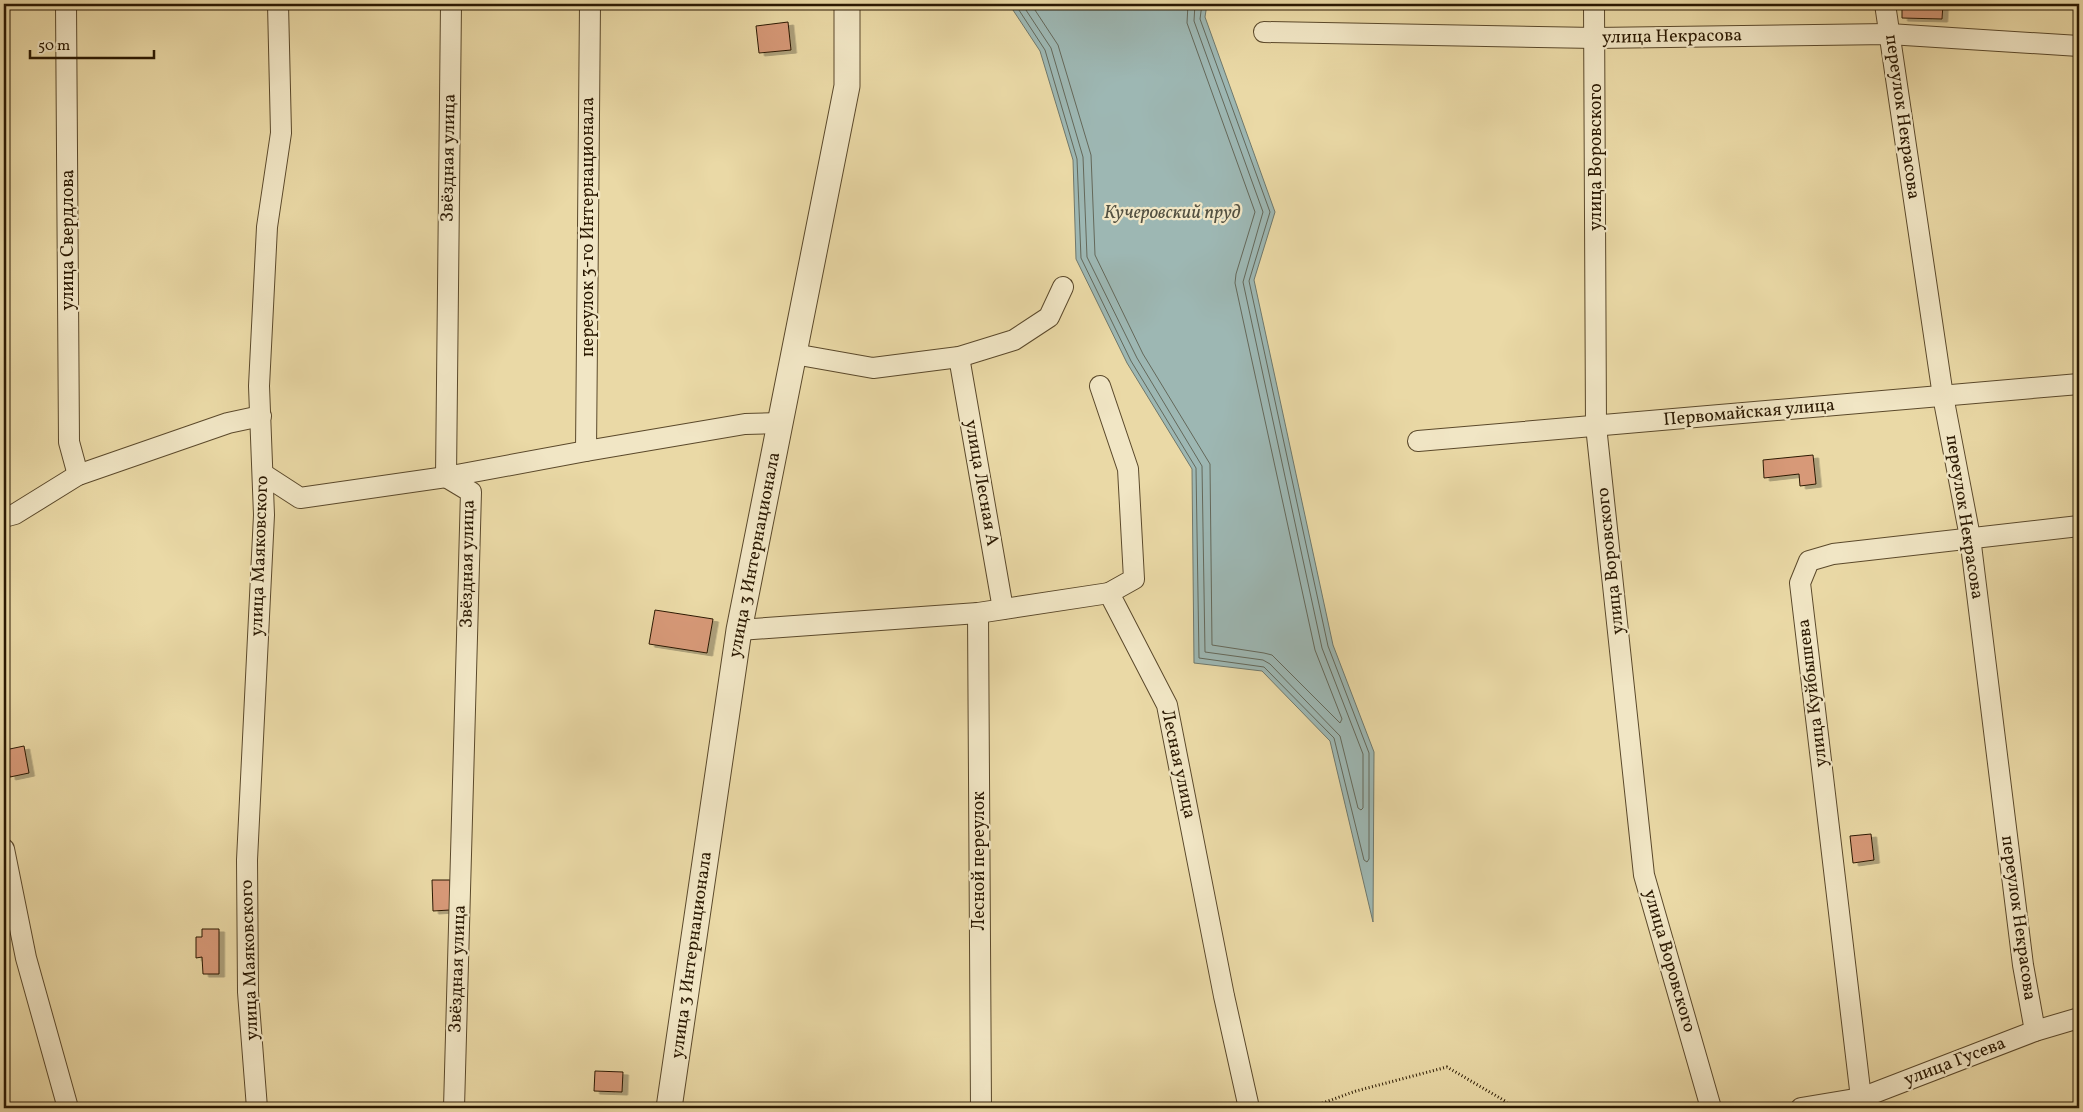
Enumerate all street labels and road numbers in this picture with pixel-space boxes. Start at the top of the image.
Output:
street label: улица Некрасова [1602,23,1742,51]
street label: переулок Некрасова [1878,33,1926,201]
street label: улица Воровского [1584,83,1609,231]
street label: Звёздная улица [435,94,463,222]
street label: переулок 3-го Интернационала [576,97,601,357]
street label: улица Свердлова [56,169,81,311]
street label: Первомайская улица [1662,393,1836,433]
street label: улица Лесная А [958,418,1004,549]
street label: переулок Некрасова [1939,433,1989,601]
street label: улица 3 Интернационала [723,450,787,660]
street label: улица Маяковского [245,475,275,637]
street label: улица Воровского [1591,486,1631,636]
street label: Звёздная улица [454,500,482,628]
street label: улица Куйбышева [1791,617,1834,769]
street label: Лесная улица [1154,707,1202,821]
street label: Лесной переулок [967,791,992,931]
street label: переулок Некрасова [1994,834,2042,1002]
street label: улица 3 Интернационала [665,850,719,1060]
street label: улица Маяковского [235,879,265,1041]
street label: улица Воровского [1637,887,1701,1035]
street label: Звёздная улица [443,904,473,1034]
street label: улица Гусева [1901,1031,2010,1093]

